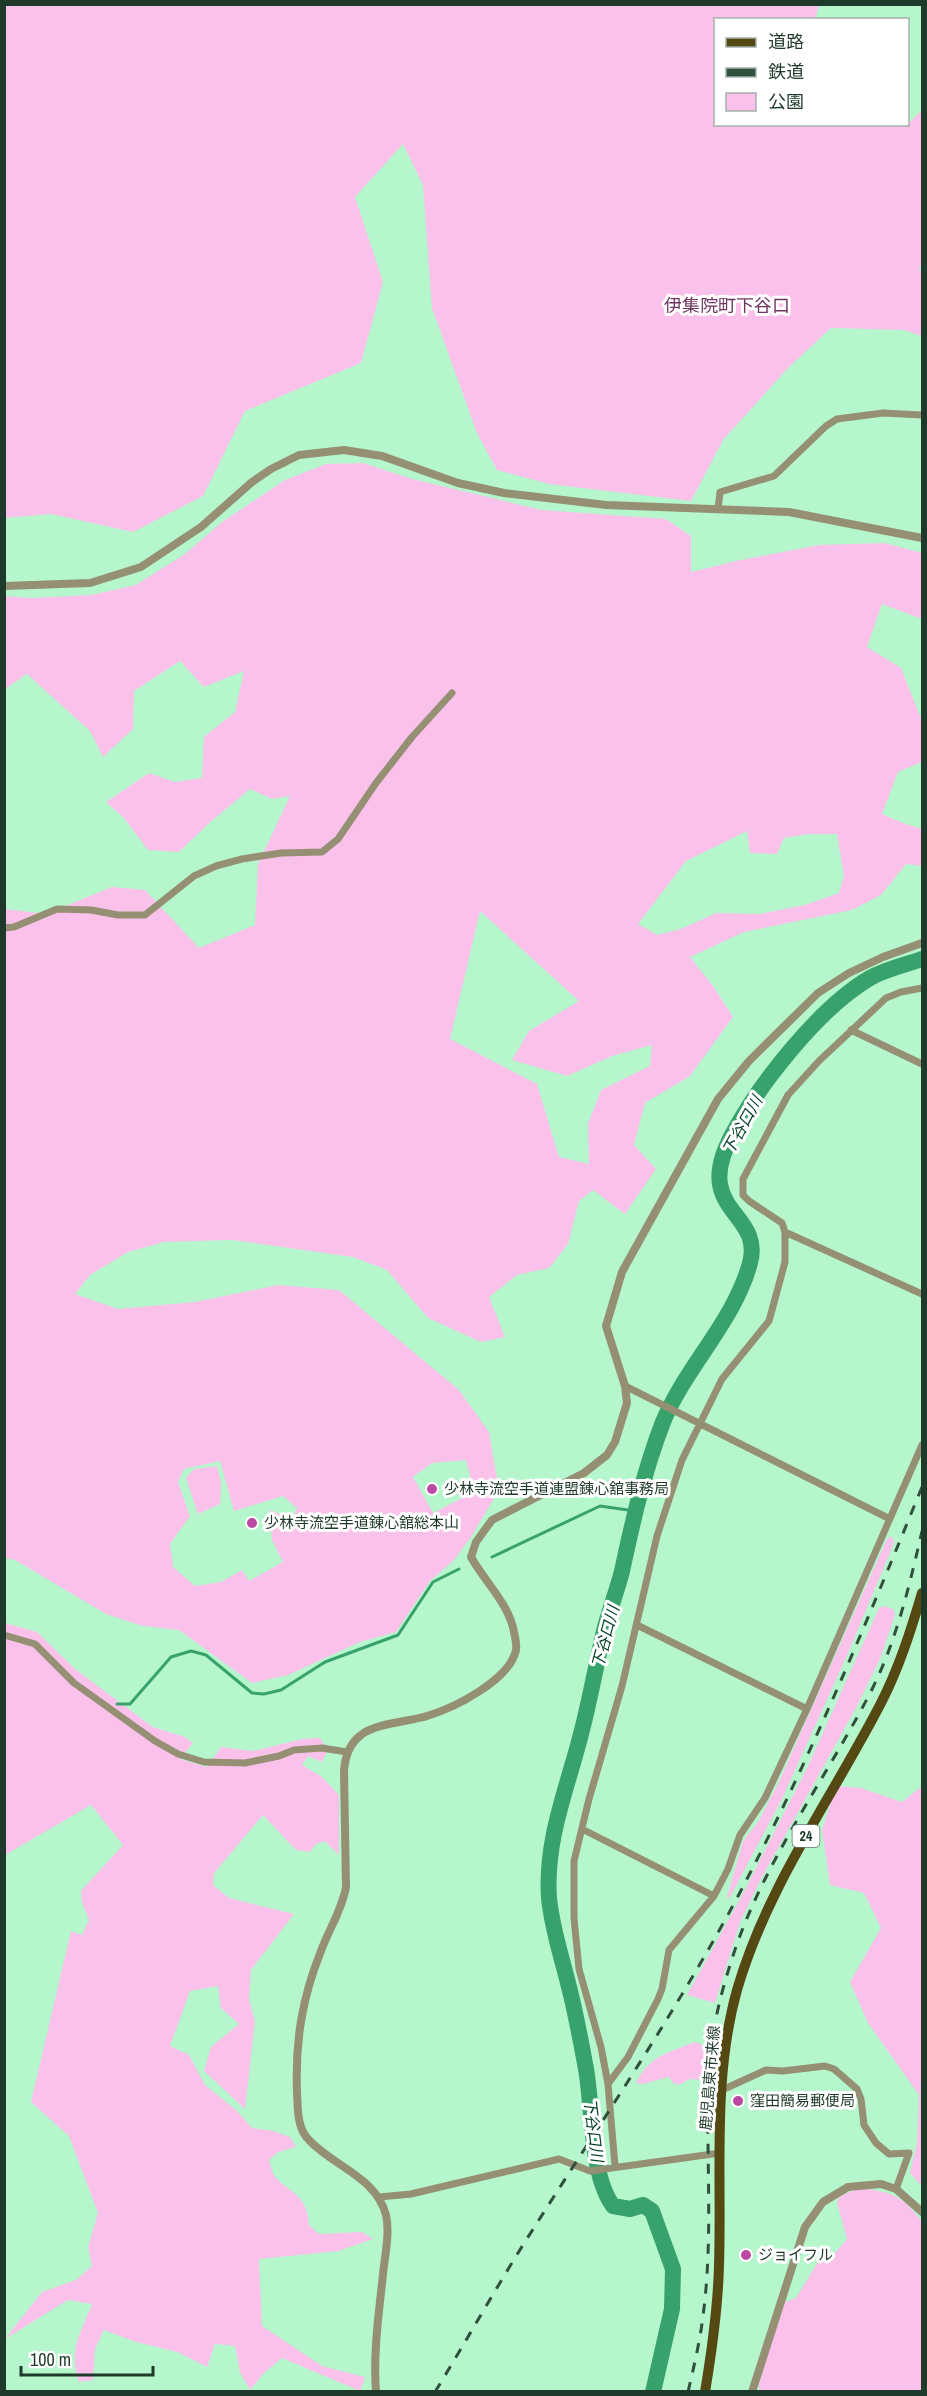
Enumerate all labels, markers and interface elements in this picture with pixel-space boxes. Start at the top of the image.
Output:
legend [714,18,909,126]
text: 道路 [768,29,804,54]
text: 鉄道 [768,59,804,84]
text: 公園 [768,89,804,114]
district label: 伊集院町下谷口 [664,293,790,318]
water label: 下谷口川 [717,1090,768,1158]
place label: 少林寺流空手道連盟錬心舘事務局 [444,1478,669,1499]
marker: 少林寺流空手道連盟錬心舘事務局 [425,1482,439,1496]
place label: 少林寺流空手道錬心舘総本山 [264,1512,459,1533]
marker: 少林寺流空手道錬心舘総本山 [245,1516,259,1530]
water label: 下谷口川 [586,1601,624,1671]
road number: 24 [792,1825,820,1847]
street label: 鹿児島東市来線 [694,2025,725,2131]
place label: 窪田簡易郵便局 [750,2090,855,2111]
marker: 窪田簡易郵便局 [731,2094,745,2108]
water label: 下谷口川 [579,2097,609,2165]
place label: ジョイフル [758,2244,833,2265]
marker: ジョイフル [739,2248,753,2262]
scale bar [21,2339,153,2377]
text: 100 m [30,2347,71,2372]

